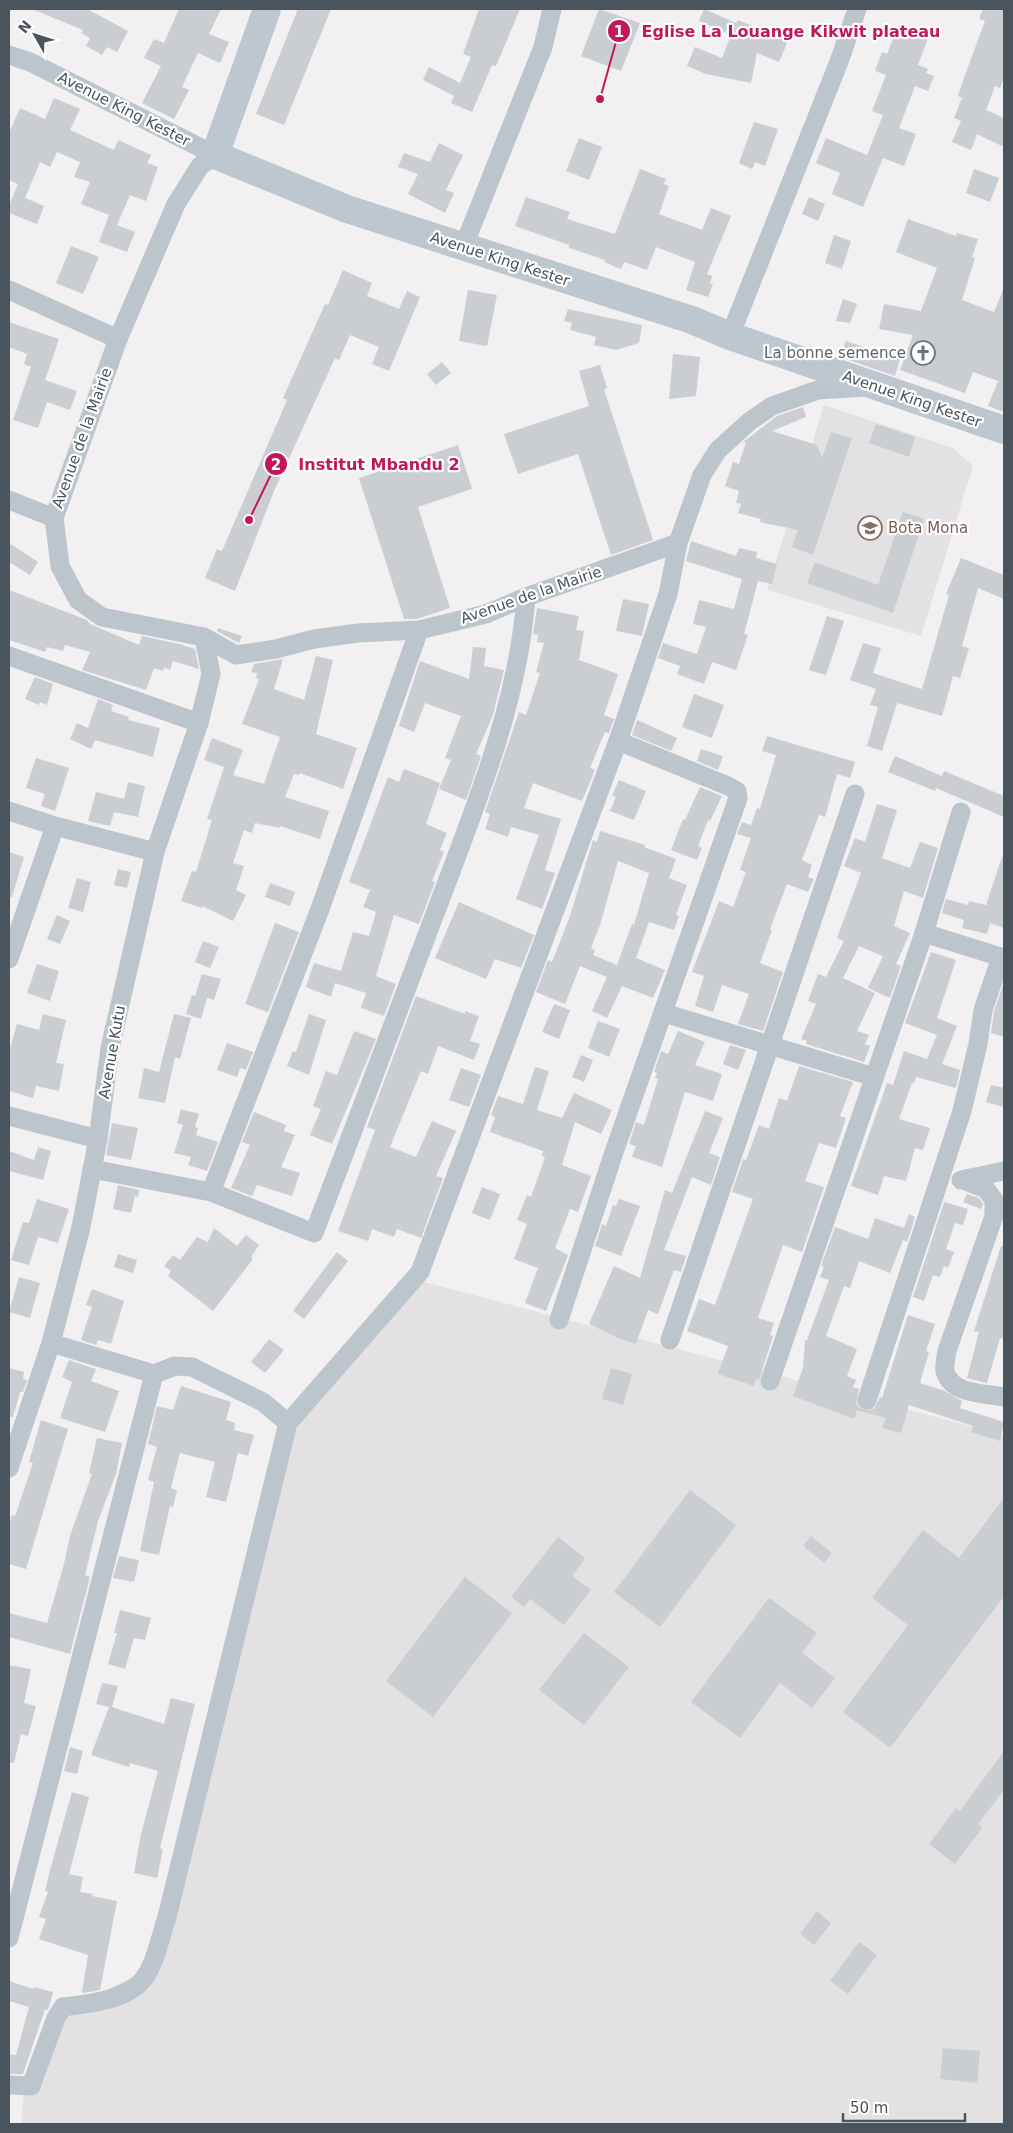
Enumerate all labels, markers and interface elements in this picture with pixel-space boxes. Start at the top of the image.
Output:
north arrow [10,10,60,60]
callout: Eglise La Louange Kikwit plateau [607,16,950,47]
text: N [15,17,35,36]
text: Eglise La Louange Kikwit plateau [642,22,940,41]
text: 1 [614,23,624,41]
street label: Avenue King Kester [55,68,194,150]
street label: Avenue King Kester [428,228,573,290]
church icon: La bonne semence [910,340,936,366]
place label: La bonne semence [764,344,906,362]
street label: Avenue de la Mairie [48,365,116,511]
street label: Avenue King Kester [840,367,985,431]
callout: Institut Mbandu 2 [264,449,470,480]
text: Institut Mbandu 2 [298,455,460,474]
text: 2 [271,456,281,474]
school or university icon: Bota Mona [857,515,883,541]
place label: Bota Mona [888,519,968,537]
street label: Avenue de la Mairie [458,562,604,628]
street label: Avenue Kutu [95,1004,129,1100]
scale bar [843,2090,966,2122]
text: 50 m [850,2099,888,2117]

